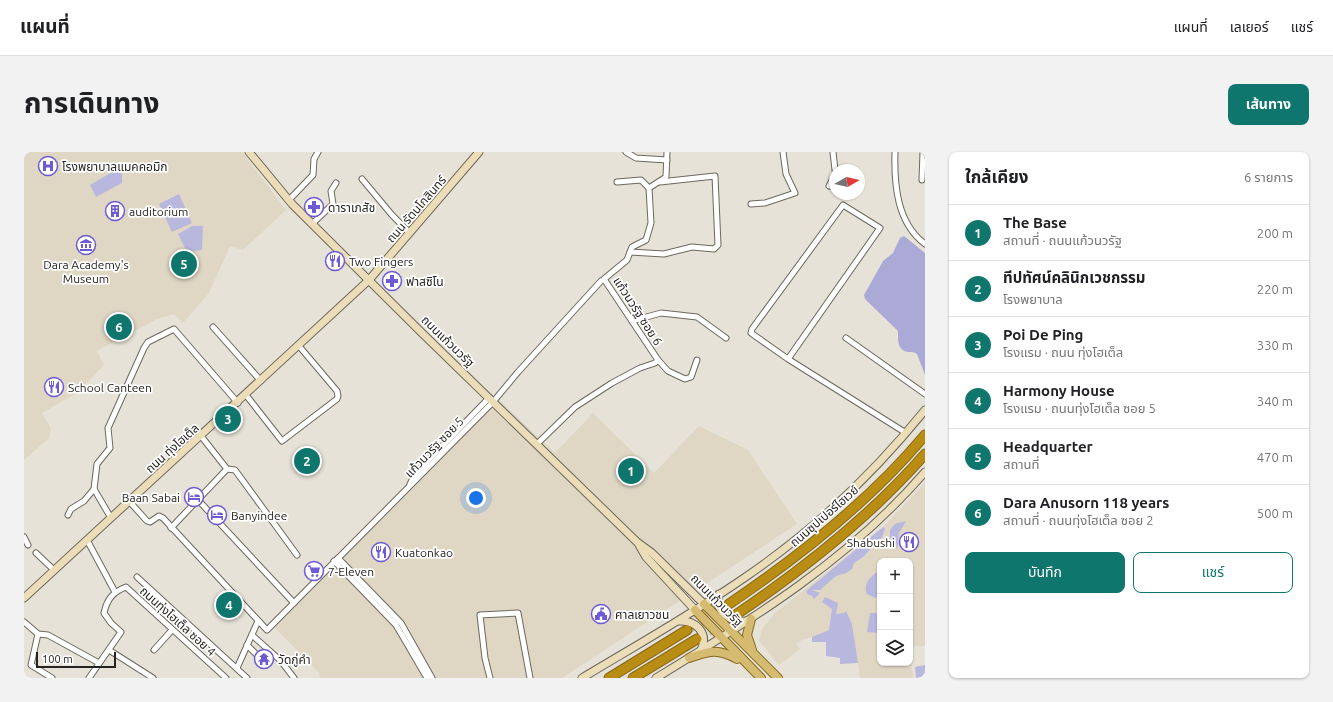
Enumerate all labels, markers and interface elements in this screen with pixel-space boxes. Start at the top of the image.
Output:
text: แผนที่ [20,15,70,37]
text: แผนที่ [1174,19,1208,35]
text: เลเยอร์ [1230,19,1269,35]
text: แชร์ [1291,19,1313,35]
button: เส้นทาง [1228,84,1309,125]
text: การเดินทาง [24,87,159,118]
hospital icon: โรงพยาบาลแมคคอมิก [37,155,59,177]
place label: โรงพยาบาลแมคคอมิก [62,160,168,173]
north arrow [829,164,865,200]
text: ใกล้เคียง [965,167,1028,186]
text: 6 รายการ [1244,170,1293,184]
street label: ถนน รัตนโกสินทร์ [384,173,449,245]
pharmacy icon: ดาราเภสัช [303,196,325,218]
building icon: auditorium [104,200,126,222]
place label: ดาราเภสัช [328,201,375,214]
place label: auditorium [129,205,188,218]
text: The Base [1003,214,1067,231]
text: 1 [974,226,982,240]
text: 200 m [1257,226,1293,240]
text: สถานที่ · ถนนแก้วนวรัฐ [1003,233,1122,247]
museum icon: Dara Academy's Museum [75,234,97,256]
pin: 5 [171,249,197,279]
restaurant icon: Two Fingers [324,250,346,272]
place label: Two Fingers [349,255,413,268]
place label: Dara Academy's Museum [43,258,129,285]
text: ทีปทัศน์คลินิกเวชกรรม [1003,269,1146,286]
pharmacy icon: ฟาสซิโน [381,270,403,292]
place label: ฟาสซิโน [406,275,444,288]
street label: แก้วนวรัฐ ซอย 6 [610,275,665,348]
text: 2 [974,282,982,296]
text: 220 m [1257,282,1293,296]
text: โรงพยาบาล [1003,292,1063,306]
pin: 6 [106,312,132,342]
street label: ถนนแก้วนวรัฐ [418,313,477,370]
text: Poi De Ping [1003,326,1083,343]
text: 3 [974,338,982,352]
text: 330 m [1257,338,1293,352]
text: โรงแรม · ถนน ทุ่งโฮเต็ล [1003,345,1123,359]
restaurant icon: School Canteen [43,376,65,398]
place label: School Canteen [68,381,152,394]
text: Harmony House [1003,382,1115,399]
text: 4 [974,394,982,408]
text: 340 m [1257,394,1293,408]
text: โรงแรม · ถนนทุ่งโฮเต็ล ซอย 5 [1003,401,1156,415]
pin: 3 [215,404,241,434]
street label: แก้วนวรัฐ ซอย 5 [402,414,467,480]
street label: ถนน ทุ่งโฮเต็ล [143,421,202,476]
text: Headquarter [1003,438,1093,455]
pin: 2 [294,446,320,476]
text: 5 [974,450,982,464]
text: 470 m [1257,450,1293,464]
pin: 1 [618,456,644,486]
text: สถานที่ [1003,457,1039,471]
street label: ถนนซุปเปอร์ไฮเวย์ [787,483,861,550]
hotel icon: Baan Sabai [183,486,205,508]
your location [466,488,486,508]
place label: Baan Sabai [122,491,180,504]
text: Dara Anusorn 118 years [1003,494,1169,511]
hotel icon: Banyindee [206,504,228,526]
text: 6 [974,506,982,520]
text: 500 m [1257,506,1293,520]
place label: Banyindee [231,509,287,522]
text: สถานที่ · ถนนทุ่งโฮเต็ล ซอย 2 [1003,513,1154,527]
restaurant icon: Shabushi [898,531,920,553]
place label: Shabushi [847,536,895,549]
restaurant icon: Kuatonkao [370,541,392,563]
place label: Kuatonkao [395,546,453,559]
button: บันทึก [965,552,1125,593]
button: แชร์ [1133,552,1293,593]
map controls [877,558,913,666]
button: + [877,558,913,594]
supermarket icon: 7-Eleven [303,560,325,582]
place label: 7-Eleven [328,565,374,578]
street label: ถนนแก้วนวรัฐ [688,572,746,629]
street label: ถนนทุ่งโฮเต็ล ซอย 4 [137,584,219,659]
pin: 4 [216,590,242,620]
button: − [877,594,913,630]
public building icon: ศาลเยาวชน [590,603,612,625]
place label: ศาลเยาวชน [615,608,669,621]
button: layers [877,630,913,666]
temple icon: วัดกู่คำ [253,648,275,670]
scale bar [36,650,116,669]
text: 100 m [42,653,73,665]
place label: วัดกู่คำ [278,653,311,667]

